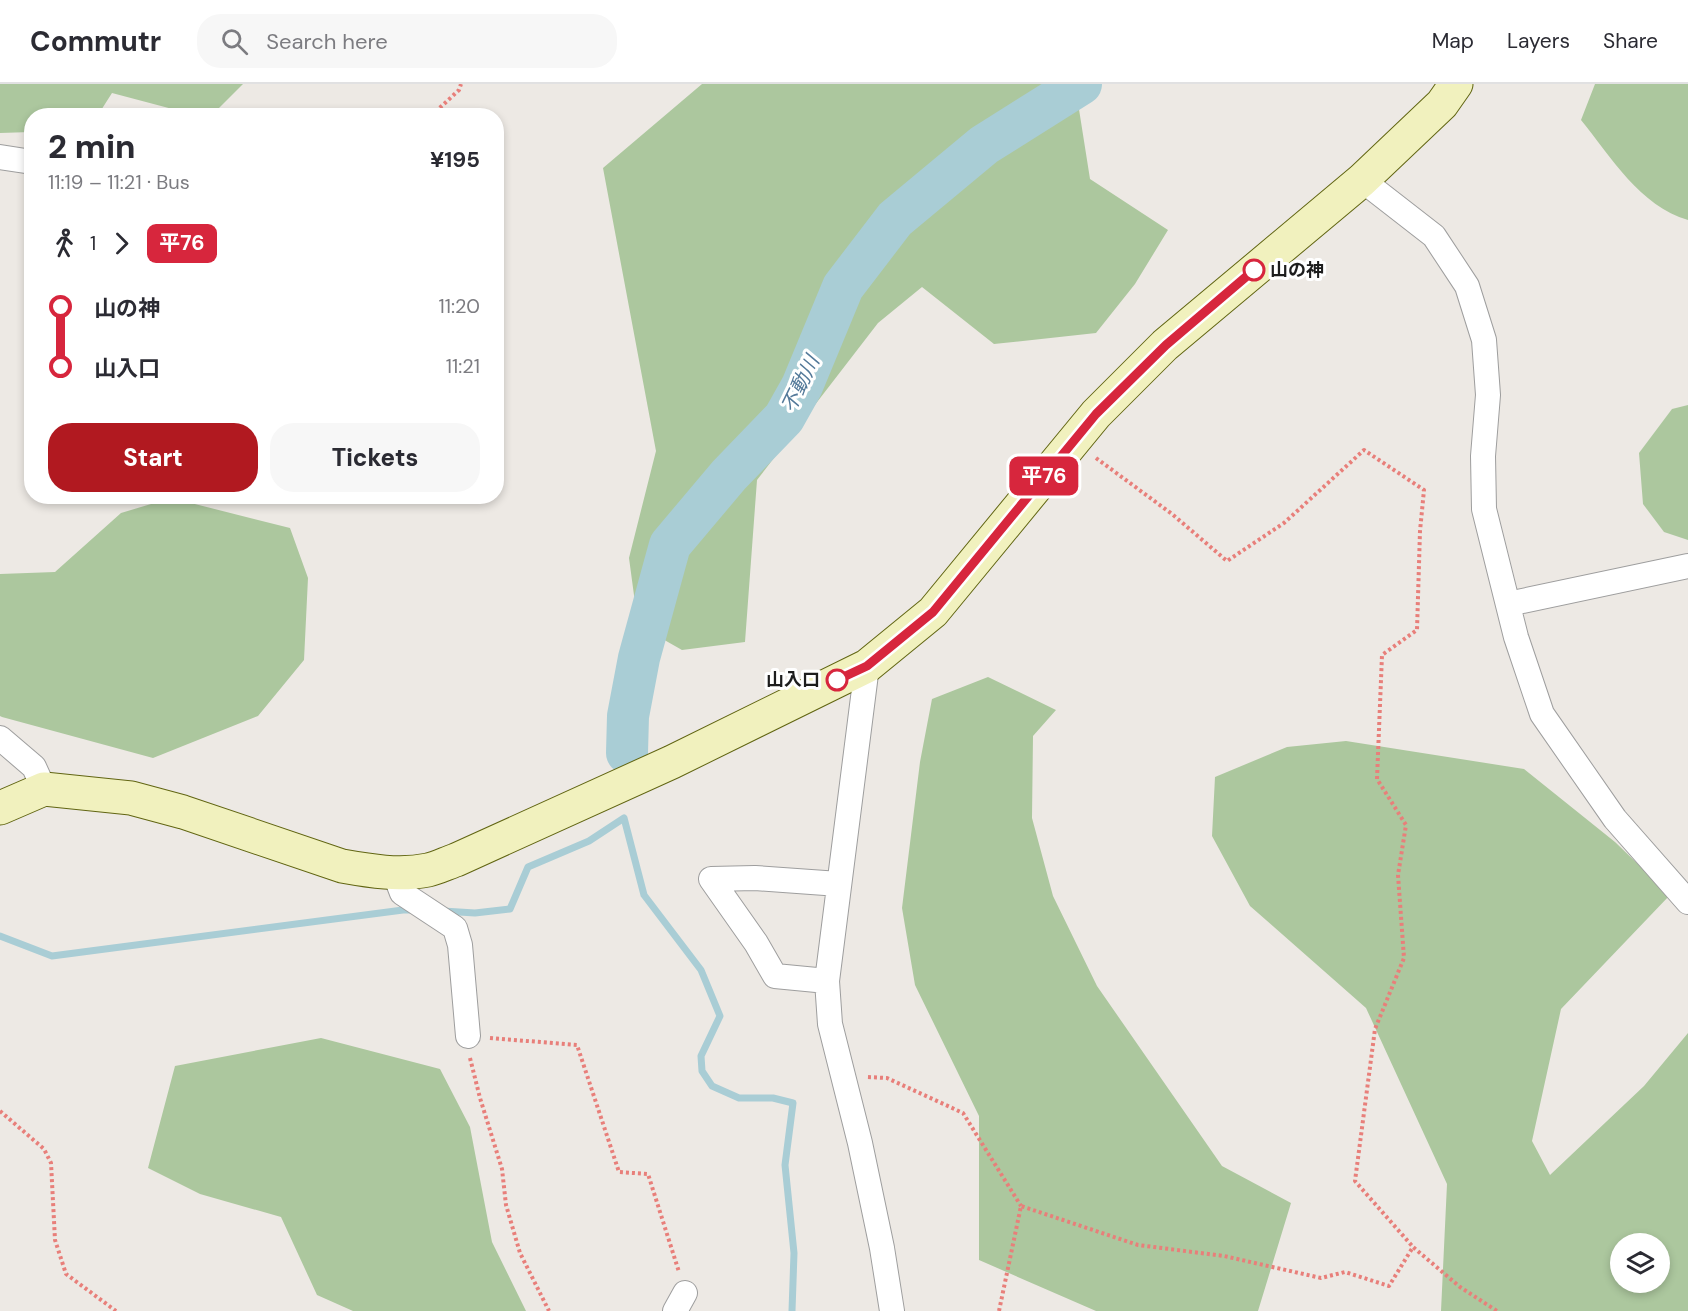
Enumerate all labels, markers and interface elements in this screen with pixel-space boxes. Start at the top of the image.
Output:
search box [197,14,617,68]
text: Commutr [30,23,161,60]
icon: search [218,25,251,58]
text: Search here [266,27,388,56]
text: Map [1432,27,1474,55]
text: Layers [1507,27,1570,55]
text: Share [1603,27,1658,55]
text: 2 min [48,125,136,168]
text: ¥195 [430,145,480,174]
text: 11:19 – 11:21 · Bus [48,169,190,195]
icon: walk [48,227,81,260]
icon: forward [105,227,138,260]
text: 平76 [159,229,205,257]
text: 1 [90,230,96,256]
place label: 山の神 [1270,258,1324,282]
marker: 山の神 [1243,259,1265,281]
text: 11:20 [438,293,480,319]
text: 山の神 [94,294,160,323]
water label: 不動川 [775,350,826,417]
text: 11:21 [446,353,480,379]
text: 山入口 [94,354,160,383]
button: Start [48,423,258,492]
button: Tickets [270,423,480,492]
line badge: 平76 [1010,456,1078,496]
text: 平76 [1021,462,1067,490]
place label: 山入口 [766,668,820,692]
marker: 山入口 [826,669,848,691]
map controls [1610,1233,1670,1293]
button: layers [1610,1233,1670,1293]

